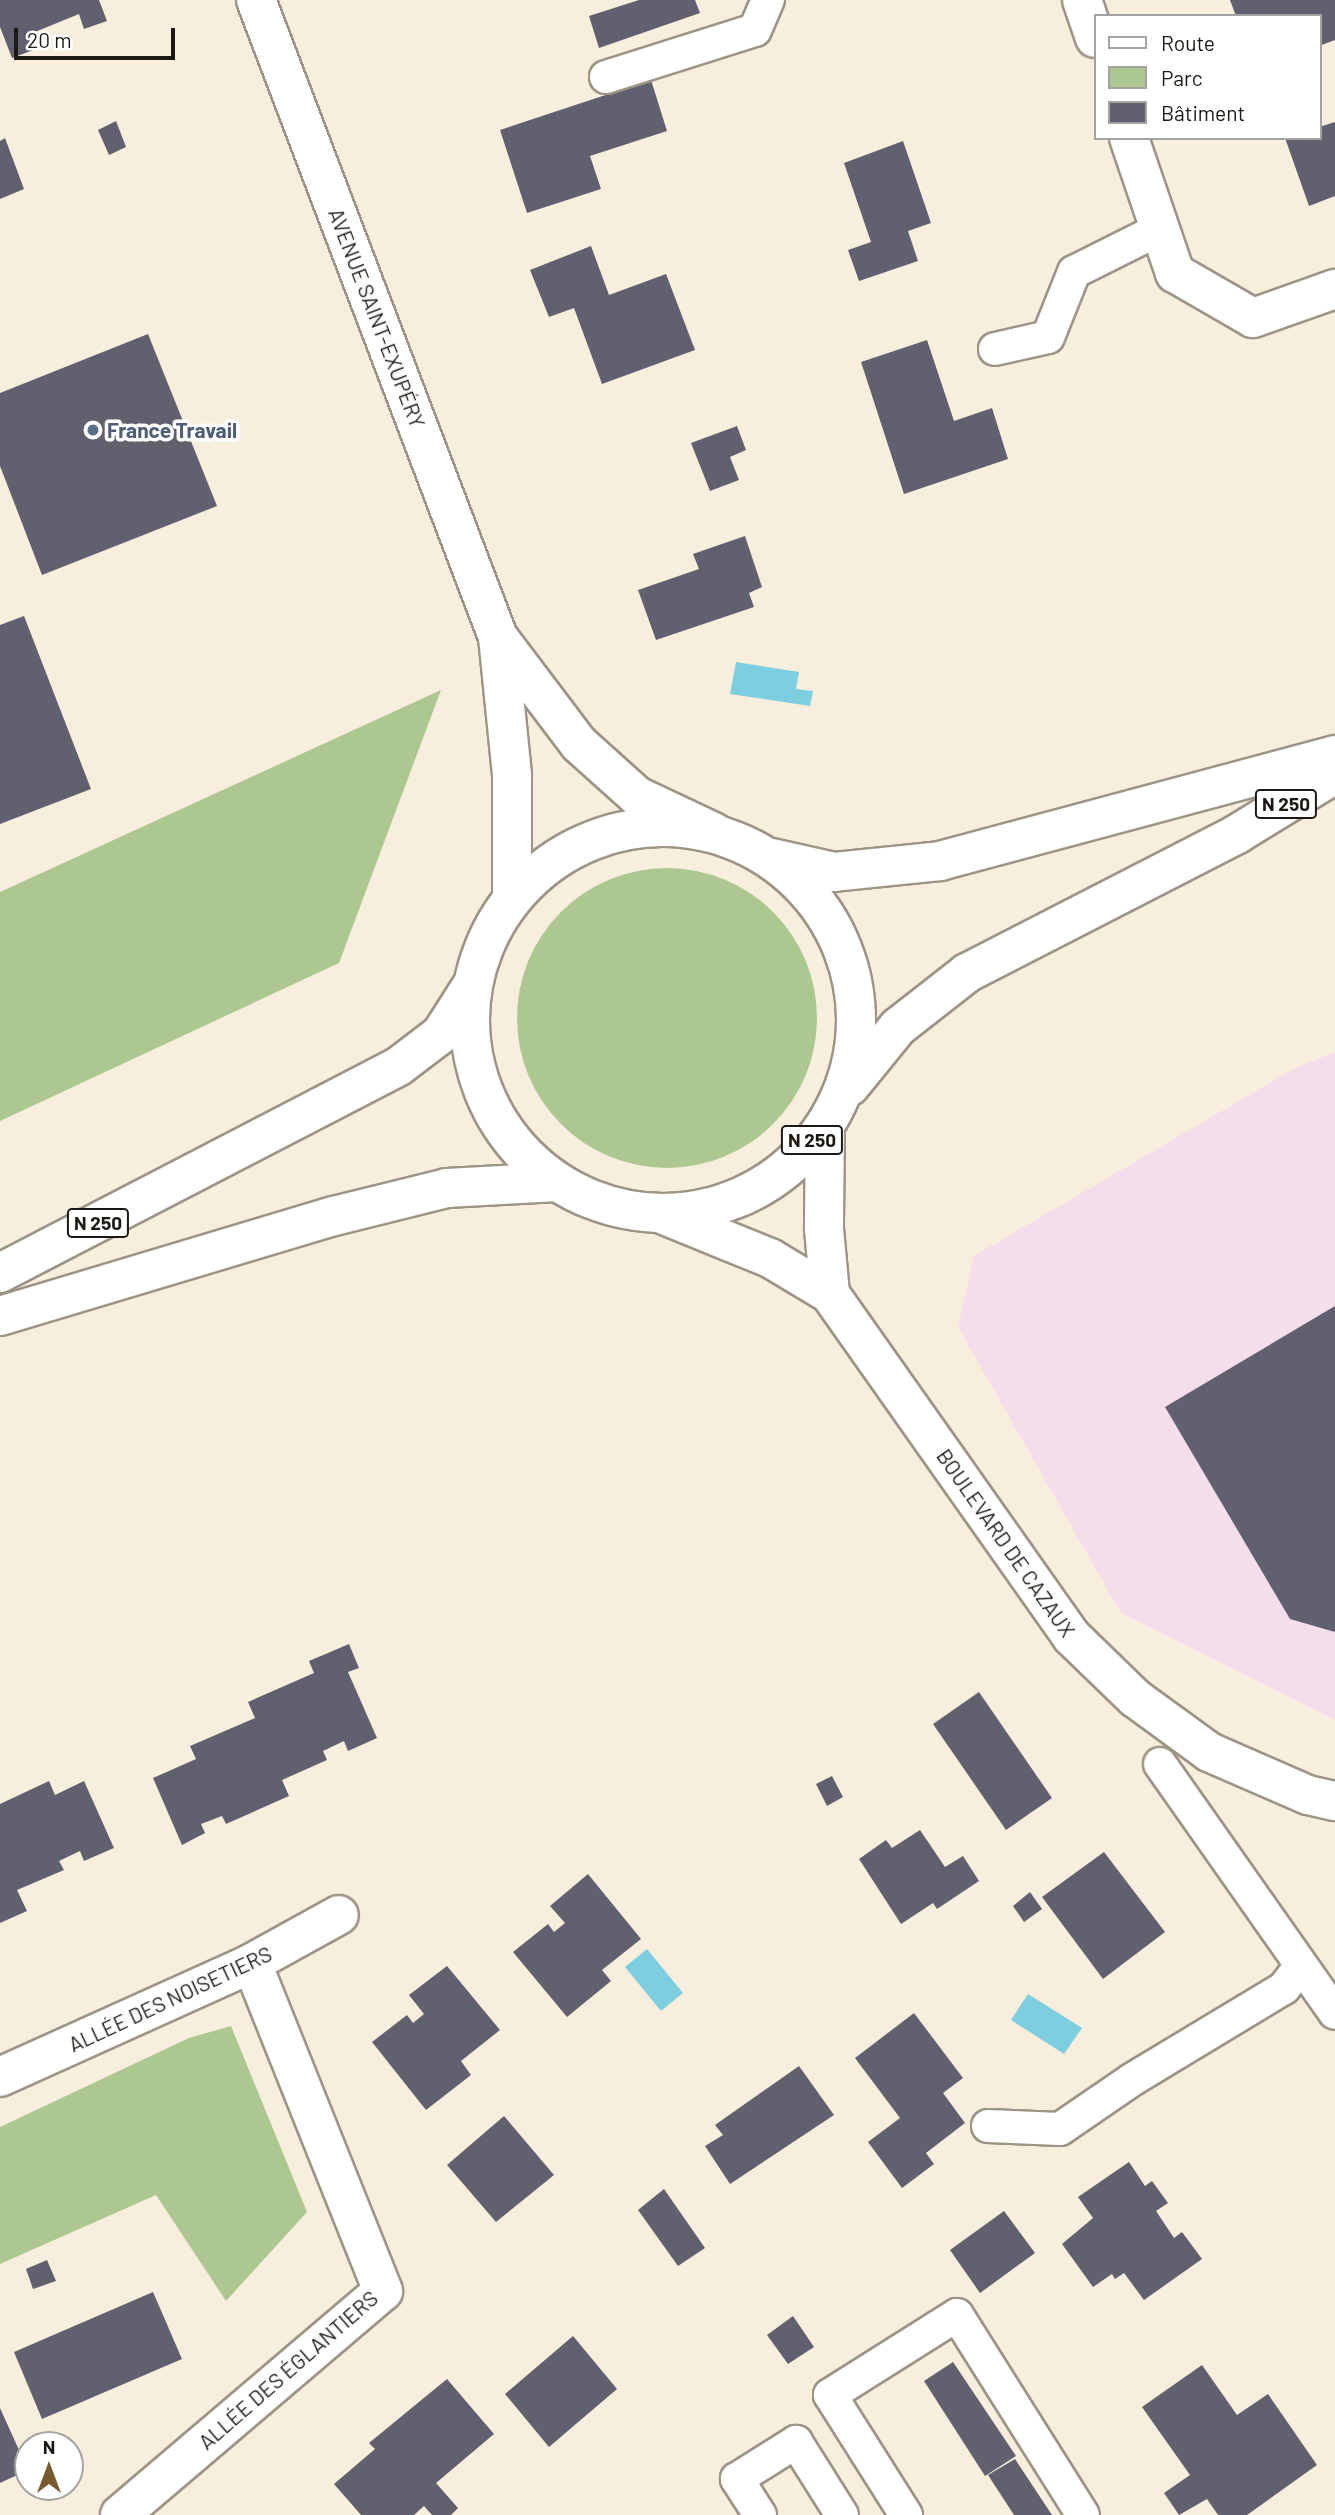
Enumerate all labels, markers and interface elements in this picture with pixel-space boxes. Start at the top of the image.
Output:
scale bar [18,14,178,58]
legend [1094,14,1321,140]
text: 20 m [27,27,72,52]
text: Route [1161,30,1215,55]
text: Parc [1161,65,1203,90]
text: Bâtiment [1161,100,1245,125]
street label: AVENUE SAINT-EXUPÉRY [323,205,431,431]
place label: France Travail [107,417,237,443]
marker: France Travail [85,422,101,438]
road number: N 250 [1254,789,1318,820]
road number: N 250 [780,1124,844,1156]
road number: N 250 [66,1208,130,1238]
street label: BOULEVARD DE CAZAUX [931,1444,1081,1642]
street label: ALLÉE DES NOISETIERS [64,1941,276,2057]
street label: ALLÉE DES ÉGLANTIERS [193,2285,383,2455]
north arrow [14,2431,84,2501]
text: N [43,2435,55,2458]

